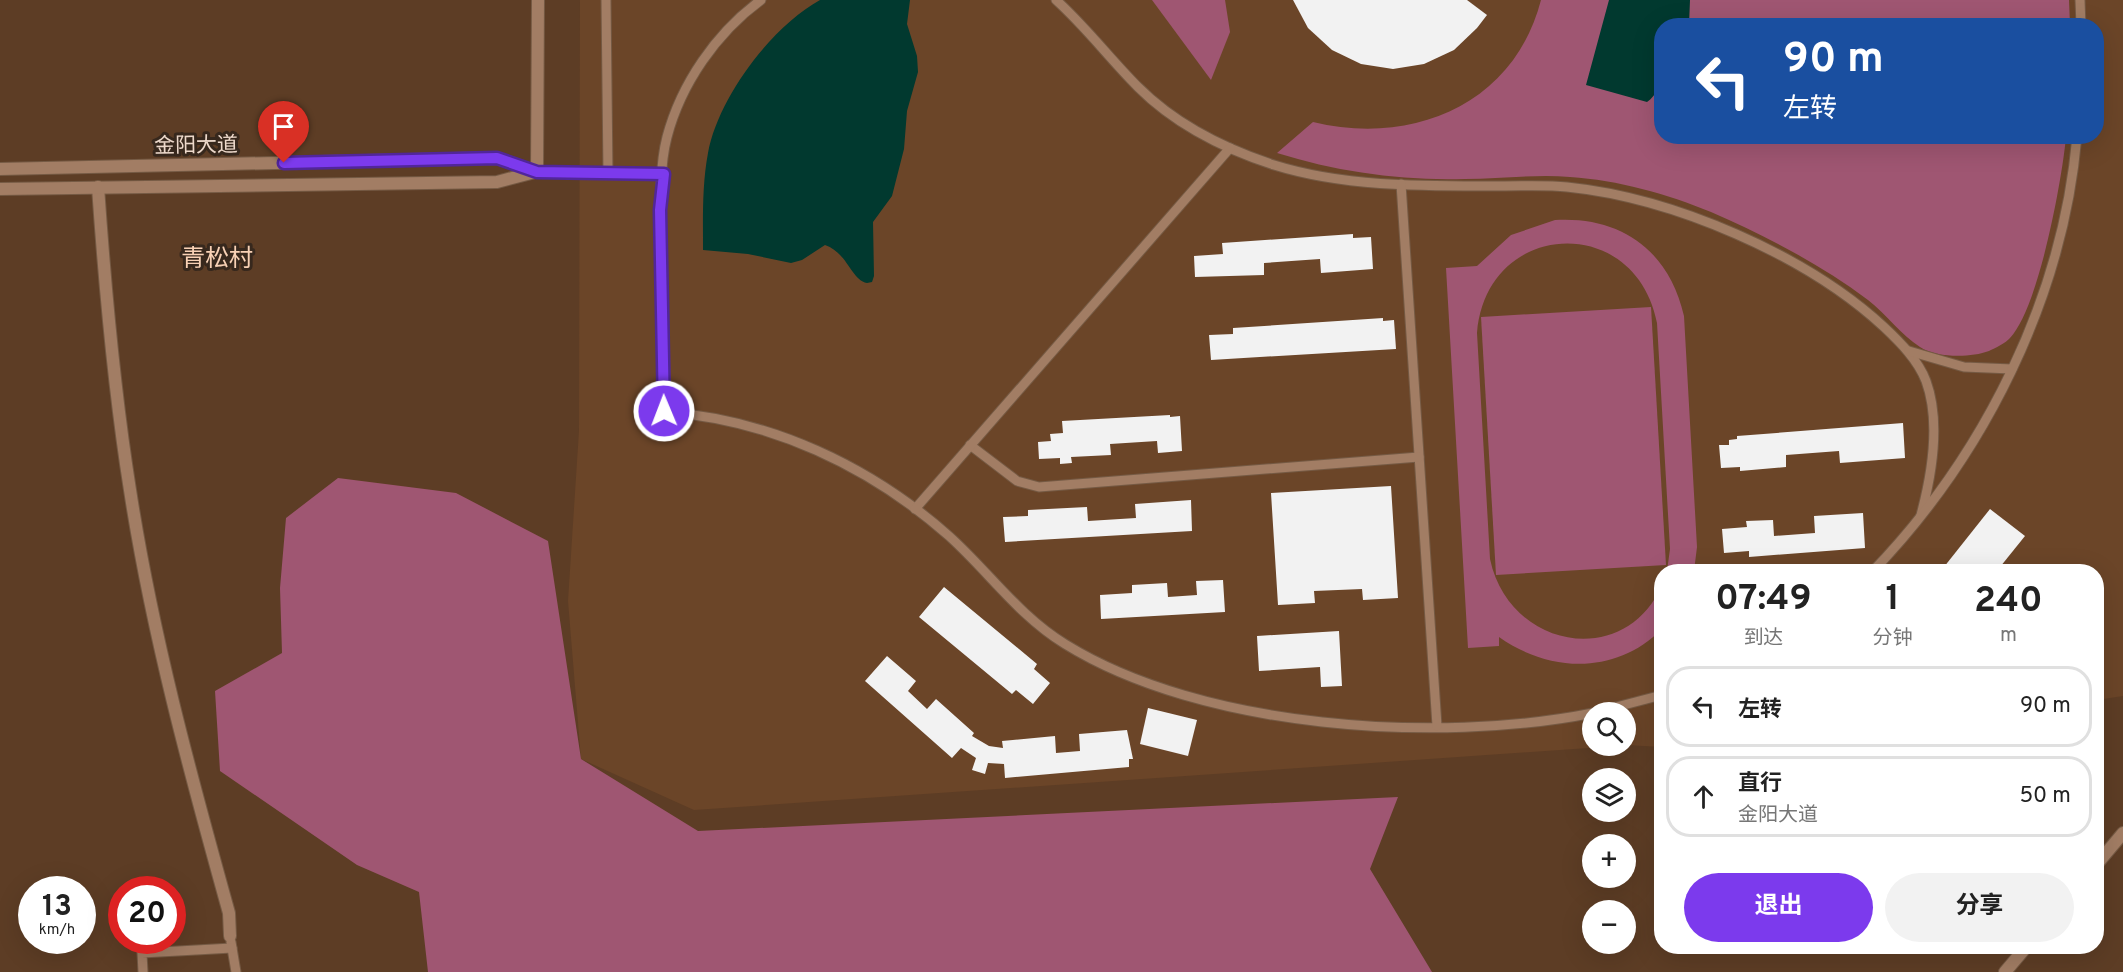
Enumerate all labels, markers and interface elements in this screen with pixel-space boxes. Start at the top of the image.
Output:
text: 90 m [1783,34,1884,87]
icon: left [1684,42,1762,120]
text: 左转 [1783,93,1837,127]
pin [258,101,309,163]
icon: arrive [267,110,300,143]
street label: 金阳大道 [154,132,238,161]
district label: 青松村 [181,245,253,275]
position arrow [632,379,696,443]
text: 07:49 [1715,577,1812,623]
text: 1 [1886,577,1900,623]
text: 240 [1974,579,2043,625]
text: m [2000,623,2017,649]
text: 到达 [1743,626,1783,652]
text: 分钟 [1873,626,1913,652]
icon: left [1687,690,1720,723]
text: 90 m [2020,693,2071,720]
text: 左转 [1738,697,1782,724]
map controls [1582,702,1636,954]
button: search [1582,702,1636,756]
button: layers [1582,768,1636,822]
text: 直行 [1738,771,1782,798]
icon: ahead [1687,780,1720,813]
text: 50 m [2019,783,2071,810]
text: 金阳大道 [1738,803,1818,829]
button: + [1582,834,1636,888]
button: 退出 [1684,873,1873,942]
button: 分享 [1885,873,2074,942]
speed limit sign: 20 [108,876,186,954]
text: 13 [42,889,72,926]
button: − [1582,900,1636,954]
text: km/h [39,921,75,940]

